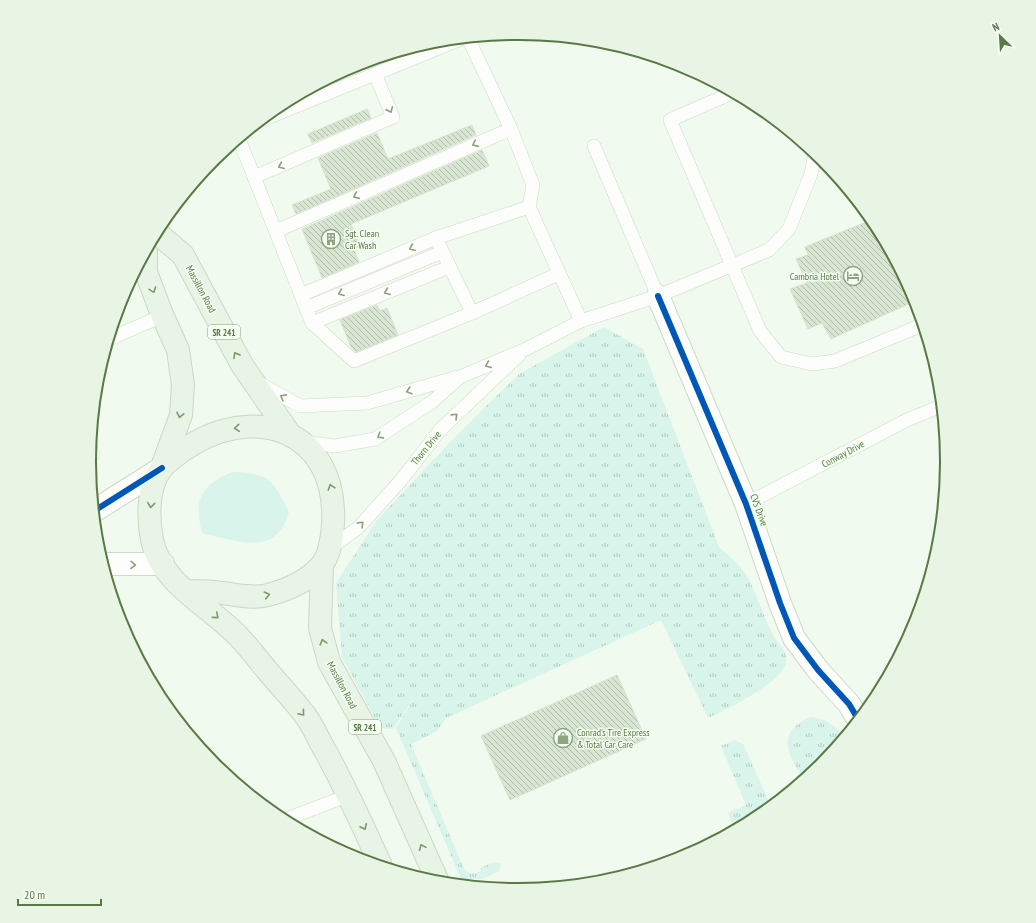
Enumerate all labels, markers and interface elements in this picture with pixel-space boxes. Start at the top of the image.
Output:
north arrow [980,16,1020,56]
text: N [990,19,1001,35]
one-way arrow [386,106,394,113]
one-way arrow [471,140,478,148]
one-way arrow [278,161,285,169]
one-way arrow [352,192,359,200]
place label: Sgt. Clean Car Wash [345,227,379,252]
building icon: Sgt. Clean Car Wash [320,228,342,250]
one-way arrow [409,243,417,251]
street label: Massillon Road [183,263,219,315]
hotel icon: Cambria Hotel [842,265,864,287]
place label: Cambria Hotel [790,270,840,283]
one-way arrow [148,287,156,294]
one-way arrow [383,288,390,296]
one-way arrow [338,289,345,297]
road number: SR 241 [208,325,240,339]
one-way arrow [234,351,241,359]
one-way arrow [485,360,493,368]
one-way arrow [405,386,412,395]
one-way arrow [280,394,287,401]
one-way arrow [176,411,184,418]
one-way arrow [450,413,458,421]
one-way arrow [234,424,240,433]
street label: Thorn Drive [408,428,444,468]
one-way arrow [378,431,385,438]
street label: Conway Drive [819,437,867,471]
one-way arrow [327,484,335,491]
street label: CVS Drive [747,492,771,528]
one-way arrow [146,502,155,508]
one-way arrow [356,521,364,529]
one-way arrow [130,560,136,569]
one-way arrow [263,591,270,599]
one-way arrow [211,611,219,618]
one-way arrow [320,639,328,645]
street label: Massillon Road [324,659,360,711]
one-way arrow [298,708,305,715]
road number: SR 241 [349,720,381,734]
place label: Conrad's Tire Express & Total Car Care [577,726,650,751]
shop icon: Conrad's Tire Express & Total Car Care [552,727,574,749]
one-way arrow [359,823,367,830]
one-way arrow [419,843,427,850]
scale bar [18,881,101,907]
text: 20 m [24,887,45,902]

